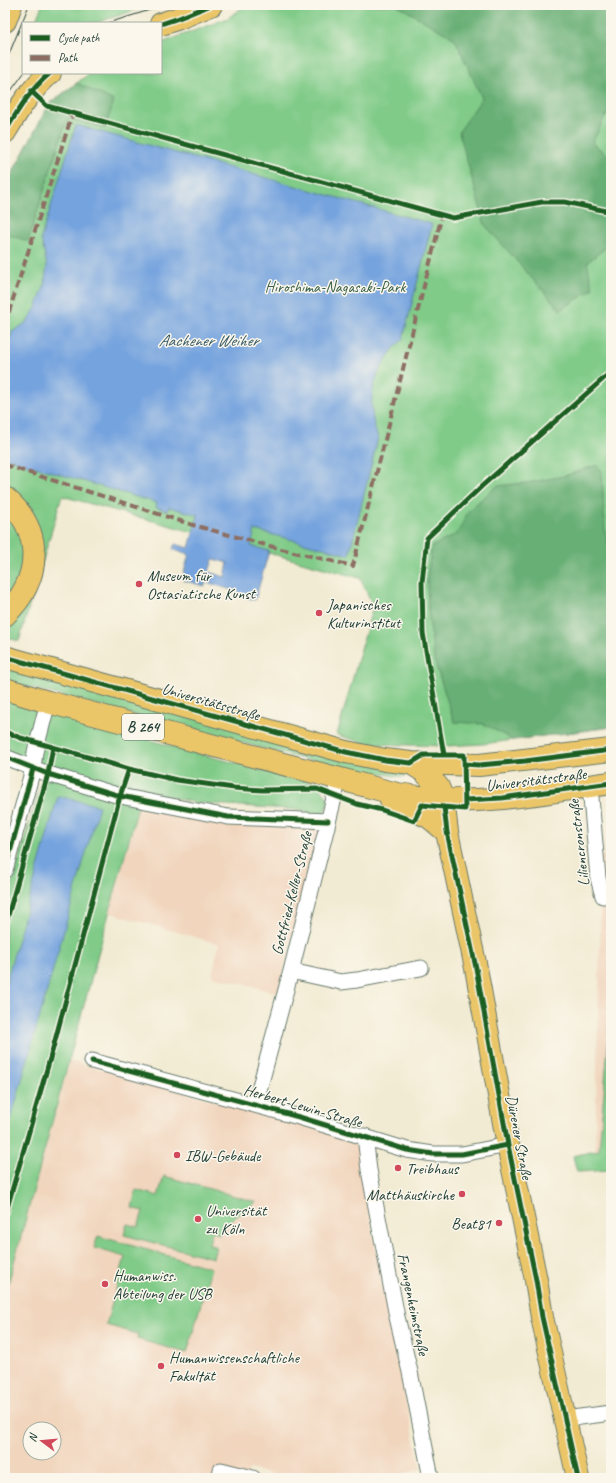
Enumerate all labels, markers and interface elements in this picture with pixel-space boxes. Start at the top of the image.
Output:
legend [22,22,162,74]
text: Cycle path [58,30,100,46]
text: Path [58,50,78,66]
park label: Hiroshima-Nagasaki-Park [265,277,406,297]
water label: Aachener Weiher [158,330,260,351]
place label: Museum für Ostasiatische Kunst [147,566,257,604]
marker: Museum für Ostasiatische Kunst [134,579,144,589]
place label: Japanisches Kulturinstitut [326,595,402,633]
marker: Japanisches Kulturinstitut [314,608,324,618]
street label: Universitätsstraße [160,678,264,726]
road number: B 264 [122,714,164,740]
street label: Universitätsstraße [485,764,589,796]
street label: Liliencronstraße [564,797,594,887]
street label: Gottfried-Keller-Straße [267,828,317,957]
street label: Herbert-Lewin-Straße [241,1080,366,1133]
street label: Dürener Straße [501,1093,537,1183]
place label: IBW-Gebäude [185,1146,262,1166]
marker: IBW-Gebäude [172,1150,182,1160]
place label: Treibhaus [406,1159,460,1179]
marker: Treibhaus [393,1163,403,1173]
place label: Matthäuskirche [367,1185,456,1205]
marker: Matthäuskirche [457,1189,467,1199]
place label: Universität zu Köln [206,1201,268,1239]
marker: Universität zu Köln [193,1214,203,1224]
place label: Beat81 [451,1214,492,1234]
marker: Beat81 [494,1218,504,1228]
street label: Frangenheimstraße [392,1251,434,1359]
place label: Humanwiss. Abteilung der USB [113,1266,213,1304]
marker: Humanwiss. Abteilung der USB [100,1279,110,1289]
place label: Humanwissenschaftliche Fakultät [169,1348,301,1386]
marker: Humanwissenschaftliche Fakultät [156,1361,166,1371]
north arrow [22,1421,62,1461]
text: N [25,1431,41,1443]

